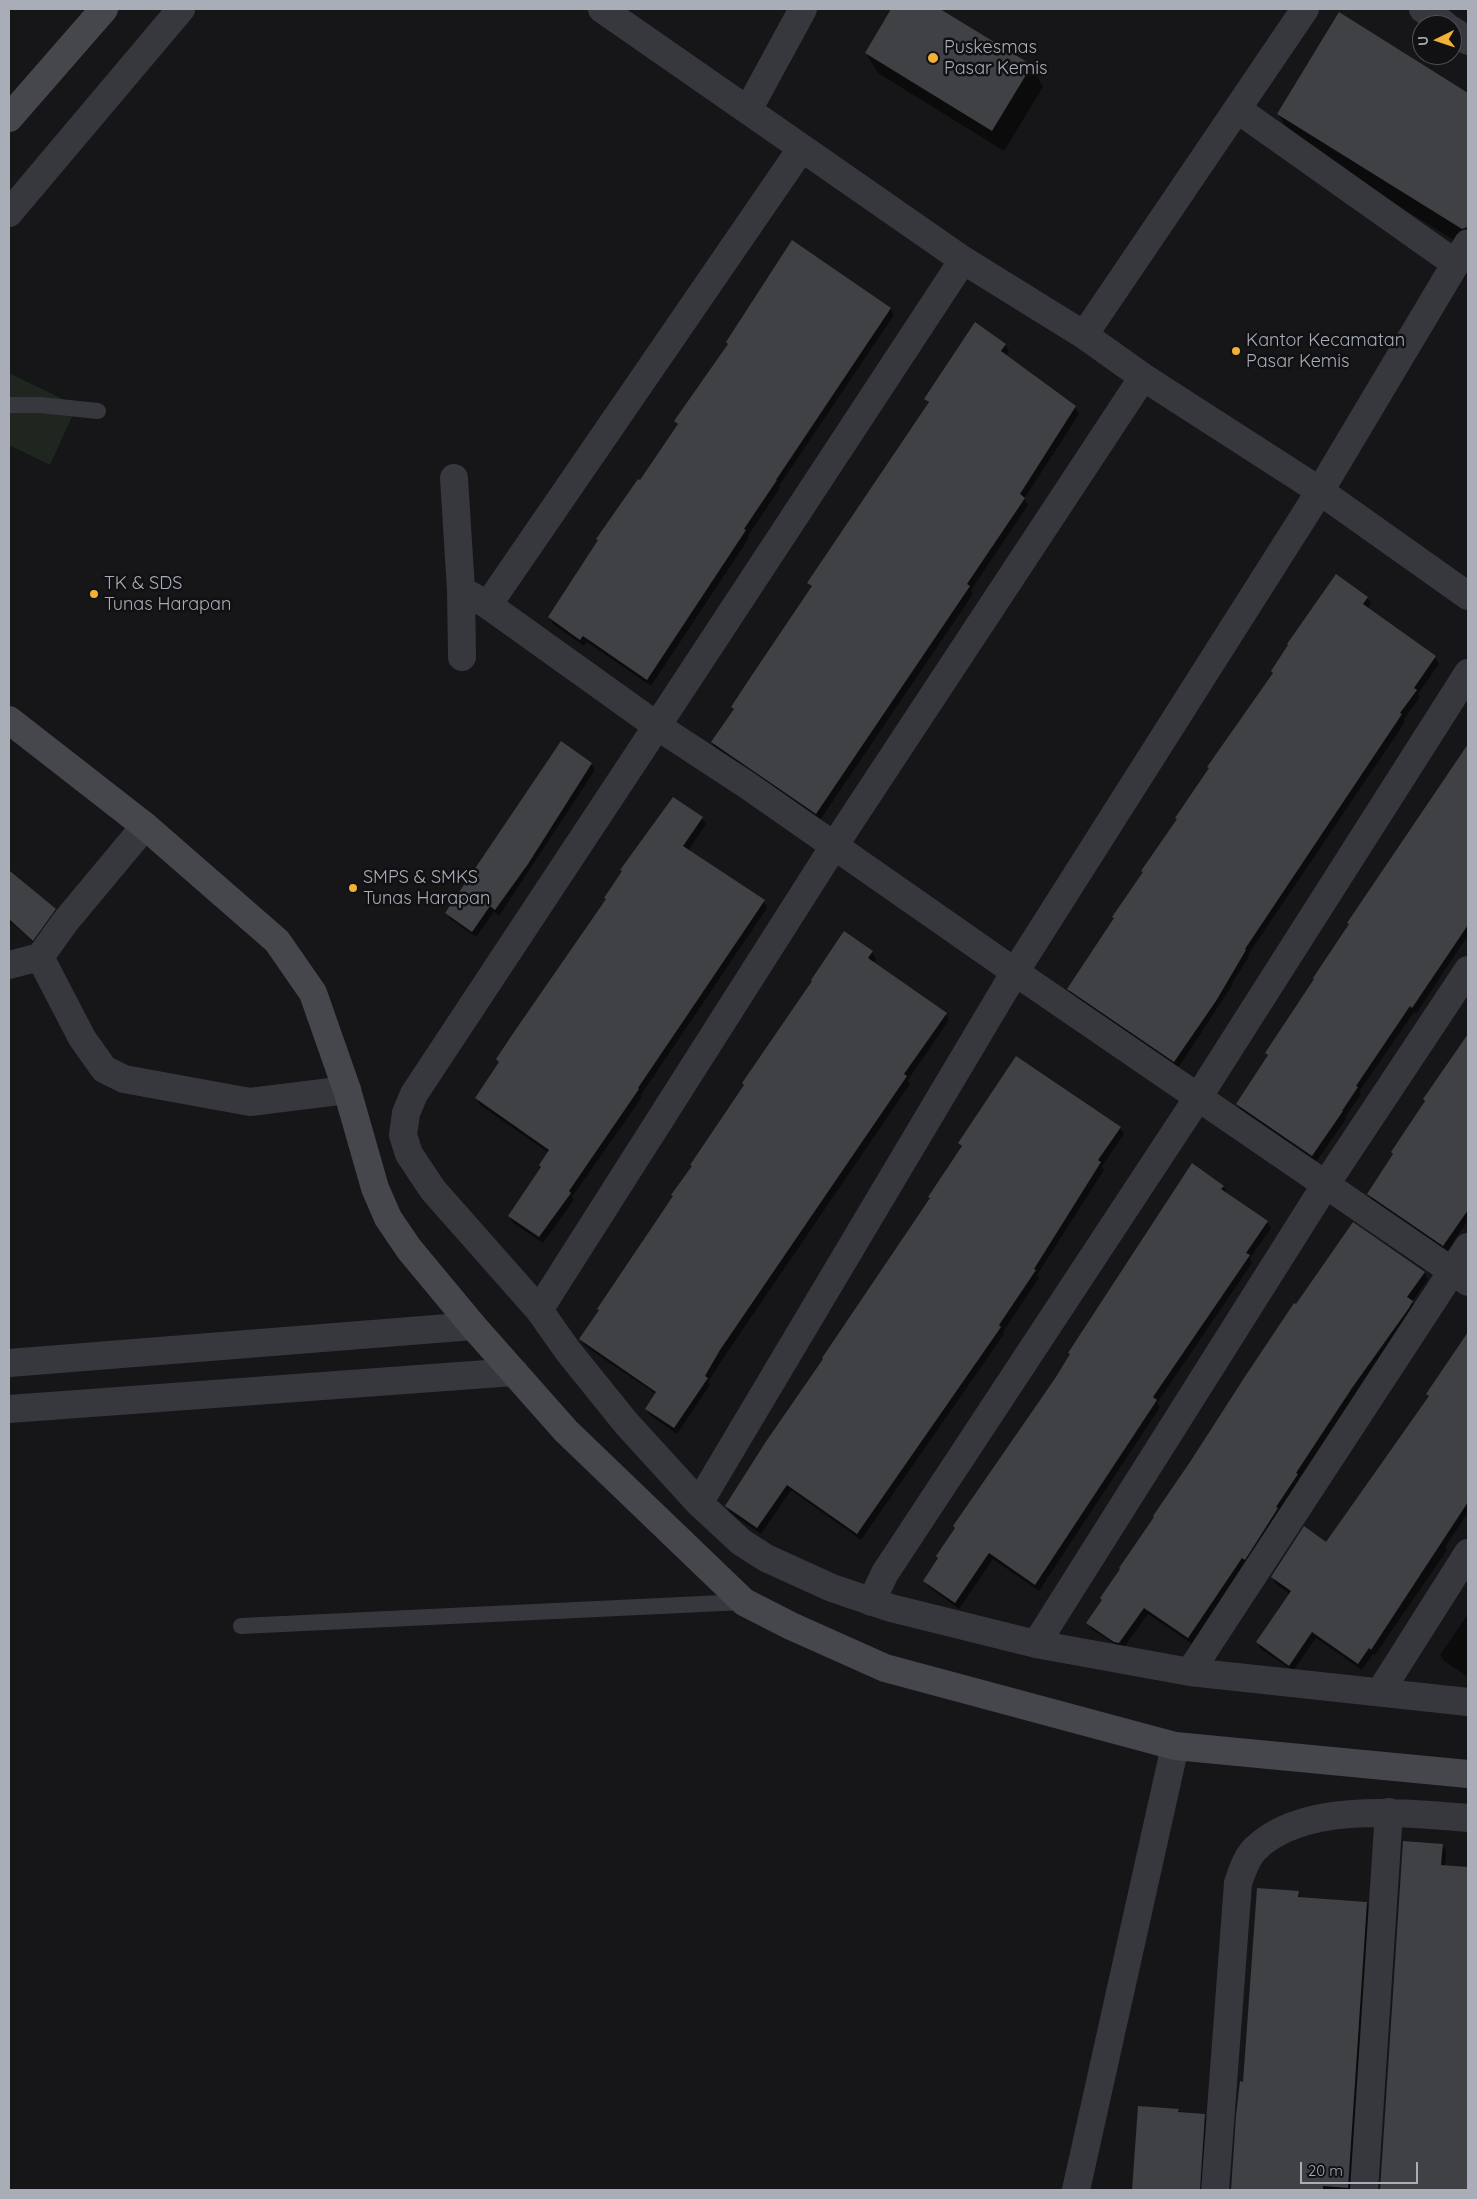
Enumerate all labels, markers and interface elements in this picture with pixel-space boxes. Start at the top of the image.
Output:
north arrow [1412,15,1462,65]
text: U [1414,35,1432,47]
place label: Puskesmas Pasar Kemis [944,37,1048,80]
marker: Puskesmas Pasar Kemis [926,51,940,65]
place label: Kantor Kecamatan Pasar Kemis [1246,330,1405,372]
marker: Kantor Kecamatan Pasar Kemis [1230,345,1242,357]
place label: TK & SDS Tunas Harapan [104,573,231,616]
marker: TK & SDS Tunas Harapan [88,588,100,600]
place label: SMPS & SMKS Tunas Harapan [363,867,490,910]
marker: SMPS & SMKS Tunas Harapan [347,882,359,894]
scale bar [1302,2152,1420,2184]
text: 20 m [1308,2161,1343,2180]

